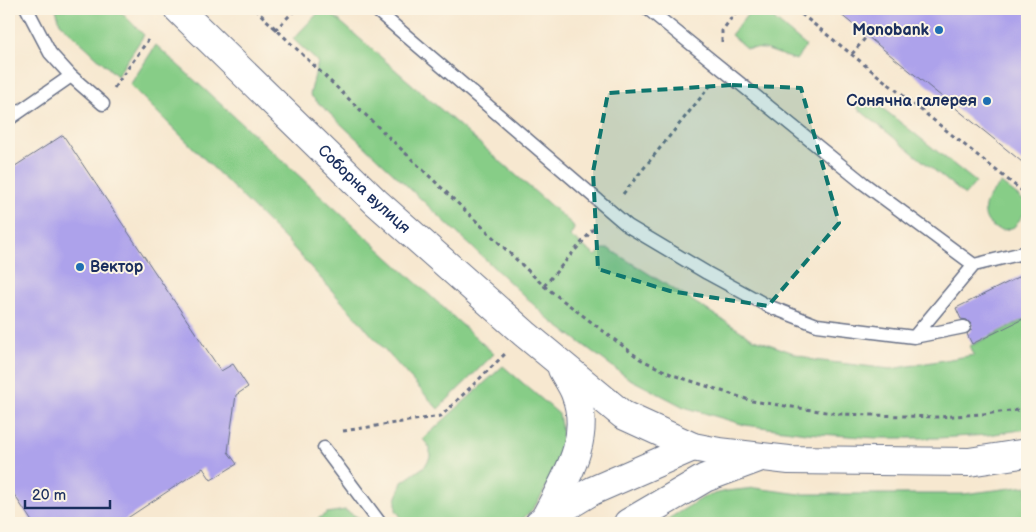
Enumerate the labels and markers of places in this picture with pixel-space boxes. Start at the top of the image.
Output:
place label: Monobank [852,21,930,40]
marker: Monobank [933,24,945,36]
place label: Сонячна галерея [846,92,977,111]
marker: Сонячна галерея [981,95,993,107]
place label: Вектор [90,258,144,277]
marker: Вектор [74,261,86,273]

